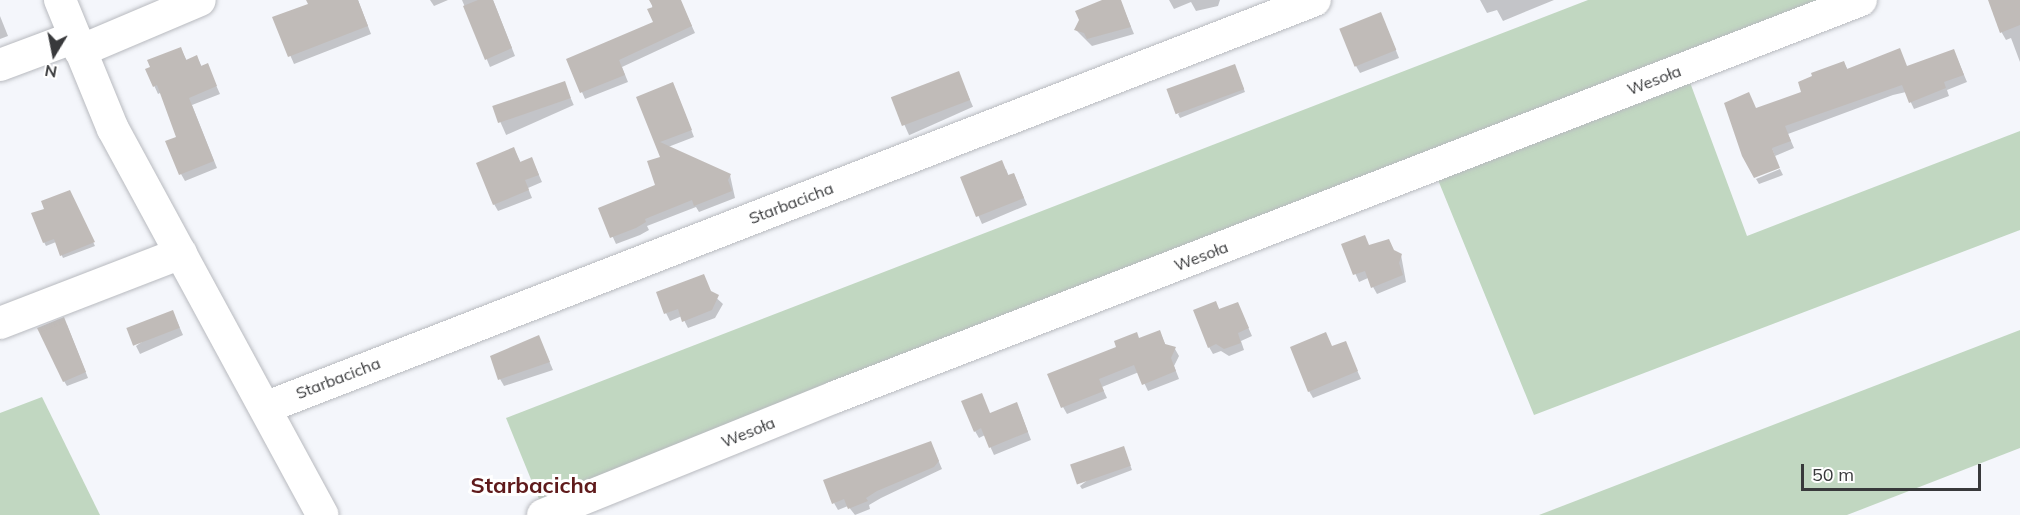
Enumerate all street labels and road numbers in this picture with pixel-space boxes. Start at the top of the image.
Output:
street label: Wesoła [1624,61,1684,99]
street label: Starbacicha [746,178,836,228]
street label: Wesoła [1171,237,1231,275]
street label: Starbacicha [293,353,383,403]
street label: Wesoła [718,413,778,451]

